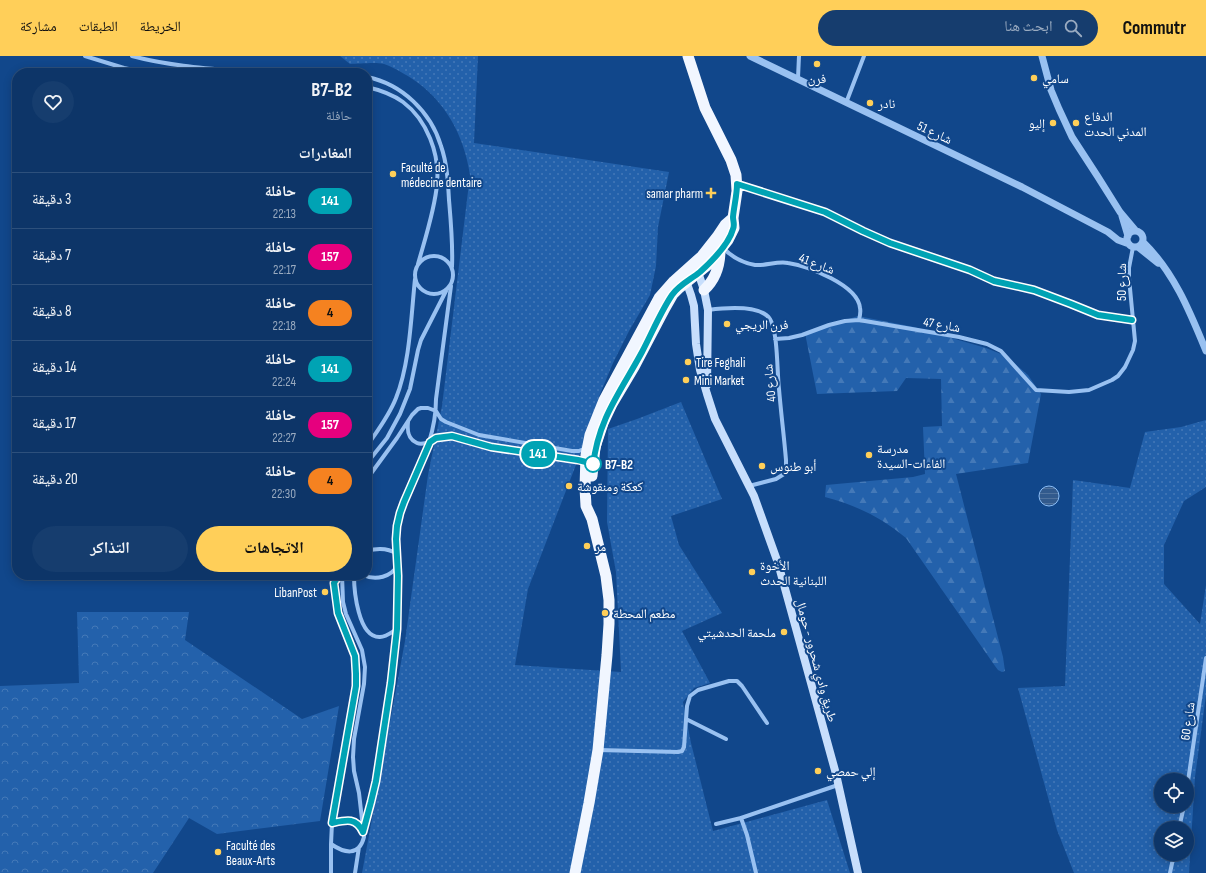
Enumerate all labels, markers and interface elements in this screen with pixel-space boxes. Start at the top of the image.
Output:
search box [818,10,1098,46]
text: ابحث هنا [1004,17,1052,36]
icon: search [1062,17,1084,39]
text: Commutr [1122,17,1186,40]
text: مشاركة [20,18,57,35]
text: الطبقات [79,18,118,35]
text: الخريطة [140,18,181,35]
marker: فرن [812,59,822,69]
place label: فرن [808,71,826,87]
place label: سامي [1042,71,1069,89]
marker: سامي [1029,73,1039,83]
text: B7-B2 [311,79,352,102]
button: heart [32,81,74,123]
place label: نادر [877,96,895,112]
marker: نادر [865,98,875,108]
text: حافلة [326,108,352,124]
place label: الدفاع المدني الحدت [1084,109,1147,142]
place label: إليو [1028,116,1045,132]
street label: شارع 51 [914,118,955,149]
marker: إليو [1048,118,1058,128]
marker: الدفاع المدني الحدت [1071,118,1081,128]
text: المغادرات [299,144,352,163]
place label: Faculté de médecine dentaire [401,160,482,191]
marker: Faculté de médecine dentaire [388,169,398,179]
text: حافلة [265,182,296,201]
place label: samar pharm [646,186,703,202]
marker: samar pharm [706,188,716,198]
text: 3 دقيقة [32,190,71,209]
text: 141 [321,192,339,209]
text: 22:13 [273,206,296,222]
text: حافلة [265,238,296,257]
text: 7 دقيقة [32,246,71,265]
text: 157 [321,248,339,265]
street label: شارع 41 [796,250,837,279]
text: 22:17 [273,262,296,278]
street label: شارع 50 [1114,263,1131,301]
text: حافلة [265,294,296,313]
text: 8 دقيقة [32,302,71,321]
text: 4 [327,304,333,321]
street label: شارع 47 [922,314,962,337]
place label: فرن الريجي [735,317,789,335]
text: 22:18 [273,318,296,334]
marker: فرن الريجي [722,319,732,329]
text: حافلة [265,350,296,369]
place label: Tire Feghali [696,355,745,371]
marker: Tire Feghali [683,357,693,367]
text: 14 دقيقة [32,358,76,377]
text: 141 [321,360,339,377]
street label: شارع 40 [760,363,781,403]
place label: Mini Market [694,373,745,389]
text: 22:24 [272,374,296,390]
marker: Mini Market [681,375,691,385]
text: حافلة [265,406,296,425]
text: 17 دقيقة [32,414,76,433]
text: 157 [321,416,339,433]
text: 22:27 [272,430,296,446]
line badge: 141 [515,441,561,467]
place label: مدرسة الفاءات-السيدة [877,441,945,472]
text: 141 [529,445,547,462]
marker: مدرسة الفاءات-السيدة [864,450,874,460]
marker: B7-B2 [584,455,602,473]
place label: B7-B2 [605,457,633,473]
place label: أبو طنوس [770,459,816,475]
marker: أبو طنوس [757,461,767,471]
text: حافلة [265,462,296,481]
text: 20 دقيقة [32,470,78,489]
text: 4 [327,472,333,489]
place label: كعكة ومنقوشة [577,479,644,495]
marker: كعكة ومنقوشة [564,481,574,491]
text: 22:30 [272,486,296,502]
button: التذاكر [32,526,188,572]
button: الاتجاهات [196,526,352,572]
place label: مر [594,539,606,555]
marker: مر [582,541,592,551]
place label: الأخوة اللبنانية الحدث [760,558,827,589]
marker: الأخوة اللبنانية الحدث [747,567,757,577]
place label: LibanPost [274,585,317,601]
marker: LibanPost [320,587,330,597]
street label: طريق وادي شحرور - حومال [790,597,840,724]
place label: مطعم المحطة [613,606,675,622]
marker: مطعم المحطة [600,608,610,618]
place label: ملحمة الحدشيتي [697,625,776,643]
marker: ملحمة الحدشيتي [779,627,789,637]
street label: شارع 60 [1177,701,1200,741]
place label: إلي حمصي [826,764,876,782]
marker: إلي حمصي [813,766,823,776]
map controls [1154,773,1194,861]
button: locate [1154,773,1194,813]
button: layers [1154,821,1194,861]
place label: Faculté des Beaux-Arts [226,838,276,869]
marker: Faculté des Beaux-Arts [213,847,223,857]

